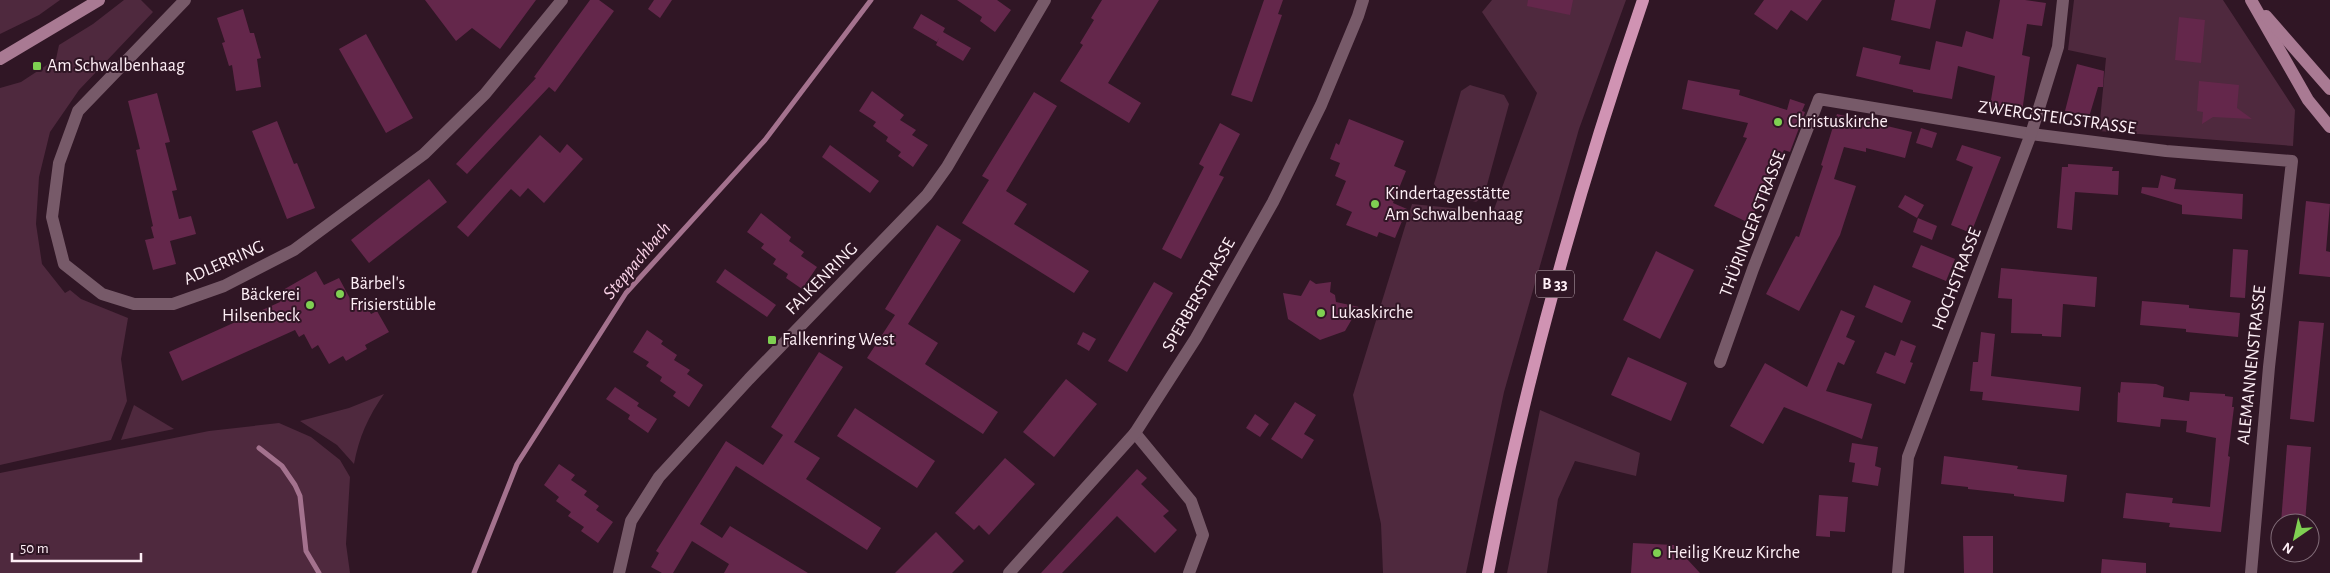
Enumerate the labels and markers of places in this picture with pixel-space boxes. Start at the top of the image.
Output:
place label: Am Schwalbenhaag [47,57,185,75]
marker: Am Schwalbenhaag [31,60,43,72]
place label: Christuskirche [1788,113,1888,131]
marker: Christuskirche [1772,116,1784,128]
place label: Kindertagesstätte Am Schwalbenhaag [1385,185,1523,224]
marker: Kindertagesstätte Am Schwalbenhaag [1369,198,1381,210]
place label: Bärbel's Frisierstüble [350,275,436,314]
place label: Bäckerei Hilsenbeck [222,286,301,325]
marker: Bärbel's Frisierstüble [334,288,346,300]
marker: Bäckerei Hilsenbeck [304,299,316,311]
place label: Lukaskirche [1331,304,1413,322]
marker: Lukaskirche [1315,307,1327,319]
place label: Falkenring West [782,331,895,349]
marker: Falkenring West [766,334,778,346]
place label: Heilig Kreuz Kirche [1667,544,1800,562]
marker: Heilig Kreuz Kirche [1651,547,1663,559]

